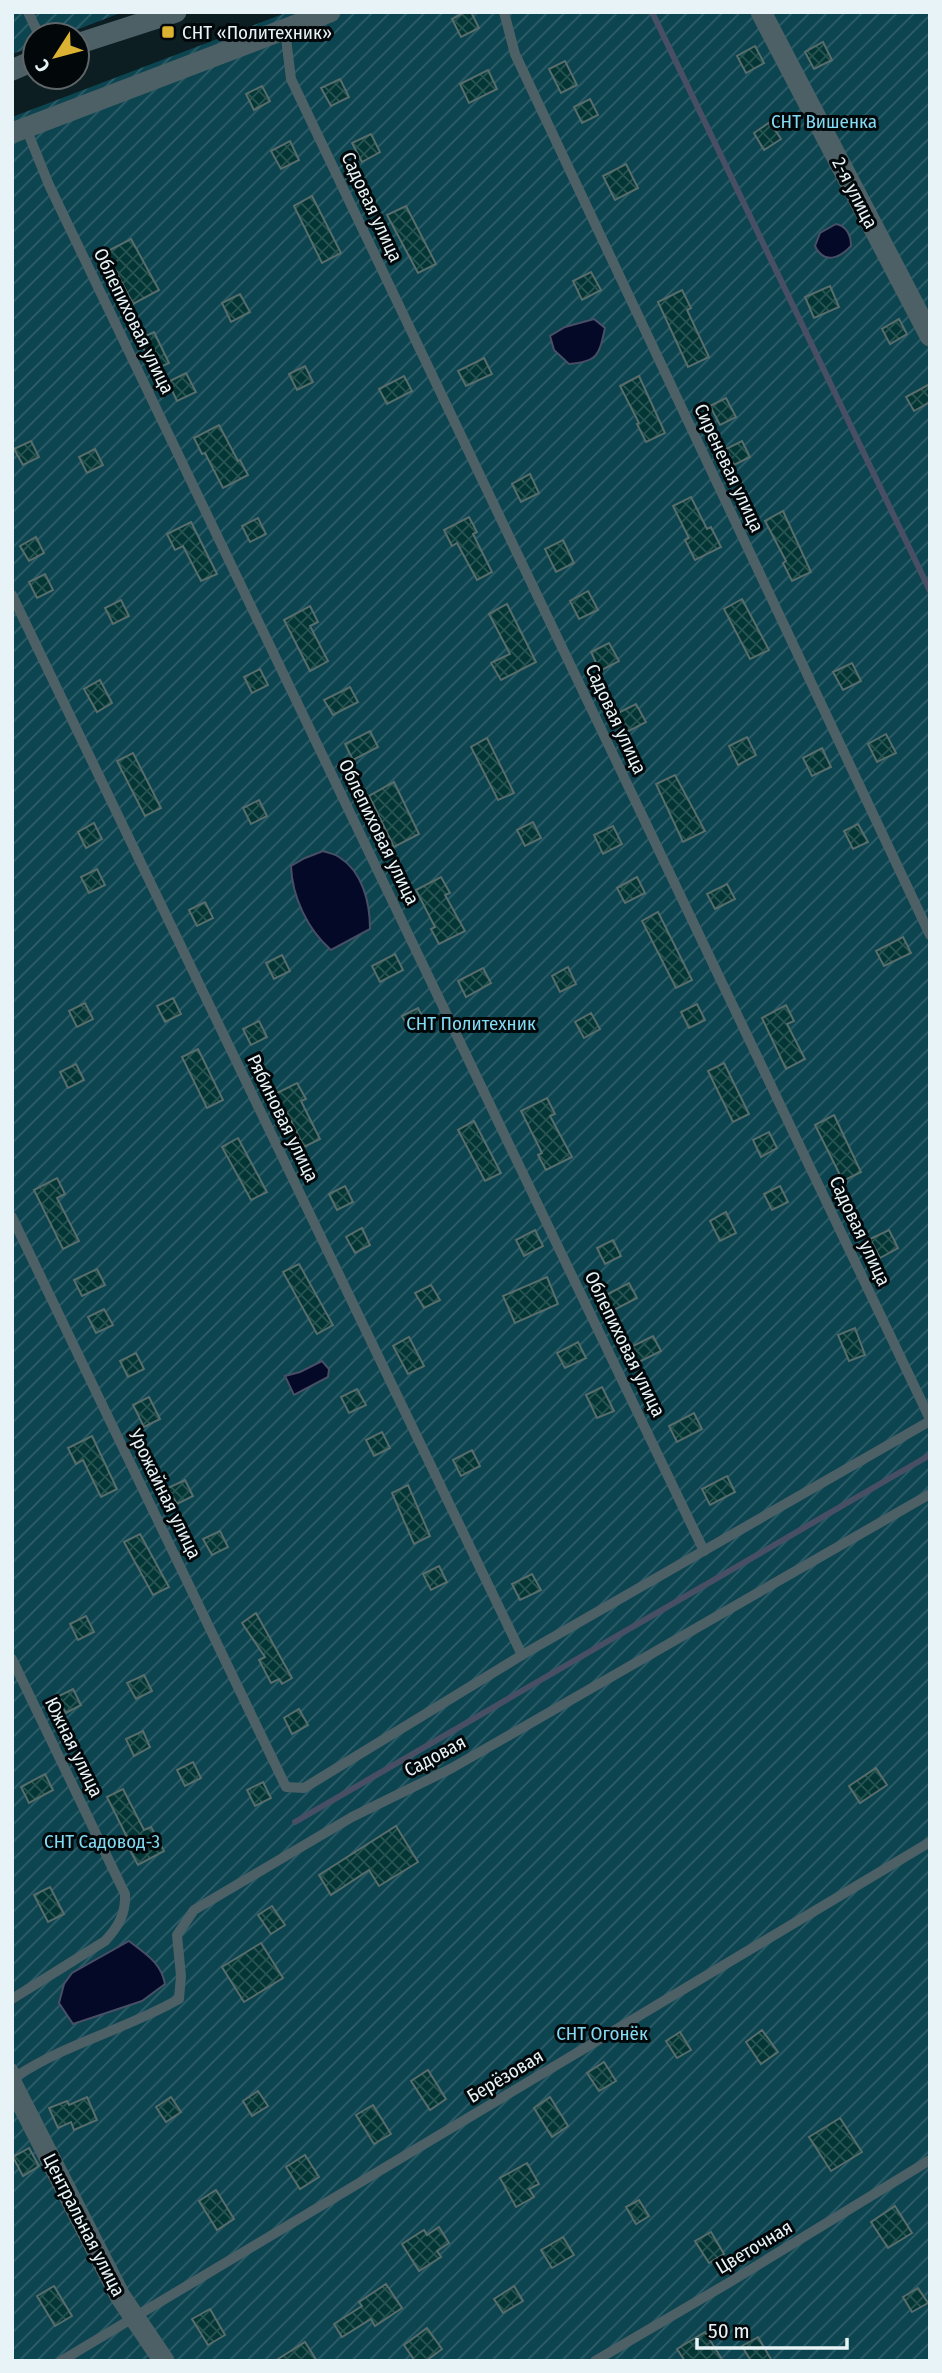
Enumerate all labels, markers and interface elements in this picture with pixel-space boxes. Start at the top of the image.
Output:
north arrow [21,21,91,91]
place label: СНТ «Политехник» [182,21,332,44]
marker: СНТ «Политехник» [160,24,176,40]
text: С [30,55,55,76]
park label: СНТ Вишенка [771,110,877,133]
street label: Садовая улица [337,148,407,266]
street label: 2-я улица [827,154,883,232]
street label: Облепиховая улица [89,244,179,398]
street label: Сиреневая улица [689,400,769,536]
street label: Садовая улица [581,660,651,778]
street label: Облепиховая улица [334,755,424,909]
park label: СНТ Политехник [406,1012,536,1035]
street label: Рябиновая улица [242,1050,324,1186]
street label: Садовая улица [825,1172,895,1290]
street label: Облепиховая улица [580,1267,670,1421]
street label: Урожайная улица [123,1424,206,1563]
street label: Южная улица [40,1693,108,1801]
street label: Садовая [400,1730,470,1782]
park label: СНТ Садовод-3 [44,1830,160,1853]
park label: СНТ Огонёк [556,2022,648,2045]
street label: Берёзовая [463,2044,547,2108]
street label: Центральная улица [38,2150,130,2300]
street label: Цветочная [711,2215,797,2279]
scale bar [697,2306,848,2350]
text: 50 m [708,2318,750,2344]

